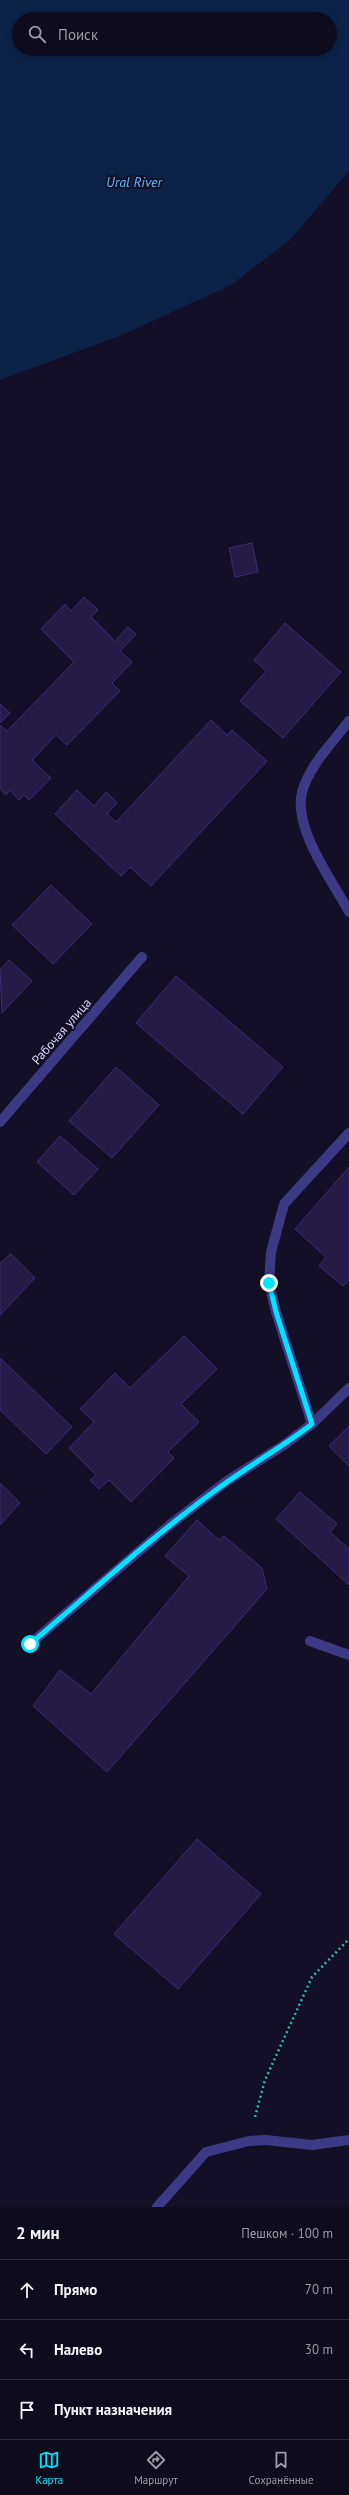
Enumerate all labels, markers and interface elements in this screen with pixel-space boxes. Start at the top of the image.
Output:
search box [12,12,337,56]
icon: search [26,23,48,45]
text: Поиск [58,25,98,44]
water label: Ural River [106,173,163,191]
street label: Рабочая улица [28,995,95,1068]
route end [260,1274,278,1292]
route start [21,1635,39,1653]
text: 2 мин [16,2222,60,2244]
text: Пешком · 100 m [241,2225,333,2242]
icon: ahead [16,2279,38,2301]
text: Прямо [54,2280,97,2299]
text: 70 m [305,2281,333,2298]
icon: left [16,2339,38,2361]
text: Налево [54,2340,102,2359]
text: 30 m [305,2341,333,2358]
icon: arrive [16,2399,38,2421]
text: Пункт назначения [54,2400,172,2419]
tab: Карта [35,2449,63,2487]
tab: Маршрут [134,2449,178,2487]
tab: Сохранённые [249,2449,314,2487]

